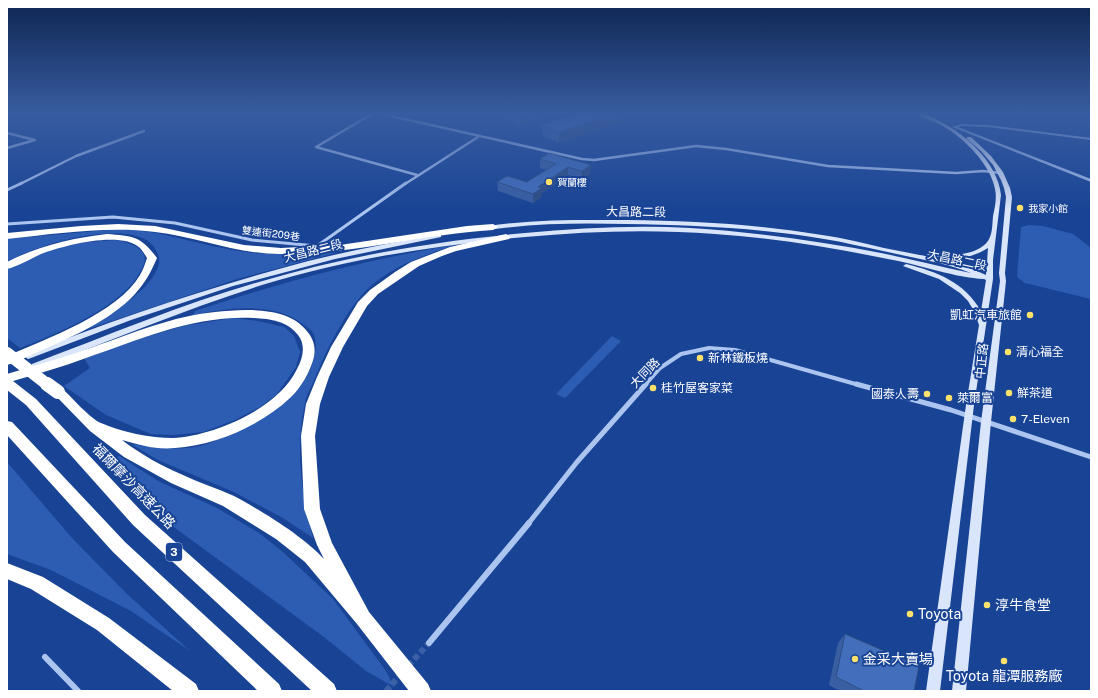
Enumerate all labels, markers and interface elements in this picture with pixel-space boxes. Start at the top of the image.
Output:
place label: 賀蘭樓 [557,176,587,188]
marker: 賀蘭樓 [544,177,554,187]
place label: 我家小館 [1028,202,1068,214]
marker: 我家小館 [1015,203,1025,213]
street label: 大昌路二段 [606,204,666,220]
street label: 雙連街209巷 [241,223,301,243]
street label: 大昌路二段 [282,237,344,265]
street label: 大昌路二段 [926,247,988,273]
place label: 凱虹汽車旅館 [950,308,1022,322]
marker: 凱虹汽車旅館 [1025,310,1035,320]
street label: 中正路 [973,342,991,380]
place label: 清心福全 [1016,345,1064,359]
marker: 清心福全 [1003,347,1013,357]
place label: 新林鐵板燒 [708,351,768,365]
marker: 新林鐵板燒 [695,353,705,363]
street label: 大同路 [627,355,663,391]
place label: 桂竹屋客家菜 [661,381,733,395]
marker: 桂竹屋客家菜 [648,383,658,393]
place label: 鮮茶道 [1017,386,1053,400]
place label: 國泰人壽 [871,387,919,401]
marker: 鮮茶道 [1004,388,1014,398]
marker: 國泰人壽 [922,389,932,399]
place label: 萊爾富 [957,391,993,405]
marker: 萊爾富 [944,393,954,403]
place label: 7-Eleven [1021,412,1070,426]
marker: 7-Eleven [1008,414,1018,424]
street label: 福爾摩沙高速公路 [89,440,179,532]
road number: 3 [166,543,182,561]
place label: 淳牛食堂 [995,597,1051,613]
marker: 淳牛食堂 [982,600,992,610]
place label: Toyota [918,606,961,622]
marker: Toyota [905,609,915,619]
place label: 金采大賣場 [863,651,933,667]
marker: 金采大賣場 [850,654,860,664]
marker: Toyota 龍潭服務廠 [999,656,1009,666]
place label: Toyota 龍潭服務廠 [946,668,1062,684]

